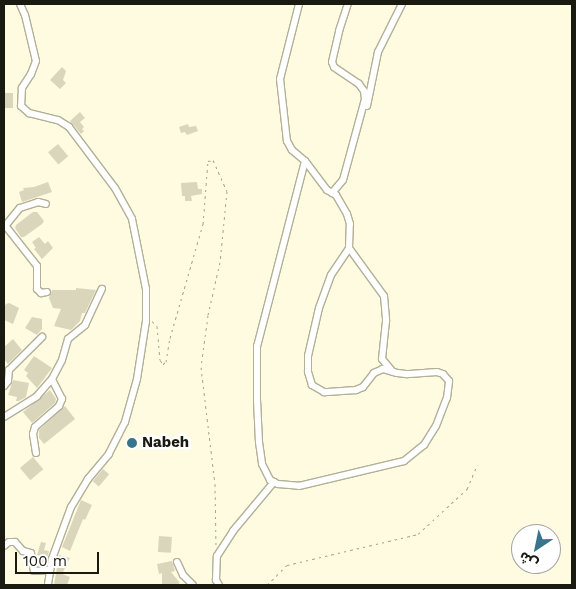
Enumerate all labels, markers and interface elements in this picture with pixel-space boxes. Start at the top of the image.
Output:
place label: Nabeh [142,434,189,452]
marker: Nabeh [126,437,138,449]
north arrow [511,524,561,574]
scale bar [18,542,101,574]
text: ش [516,549,541,573]
text: 100 m [23,552,67,570]

